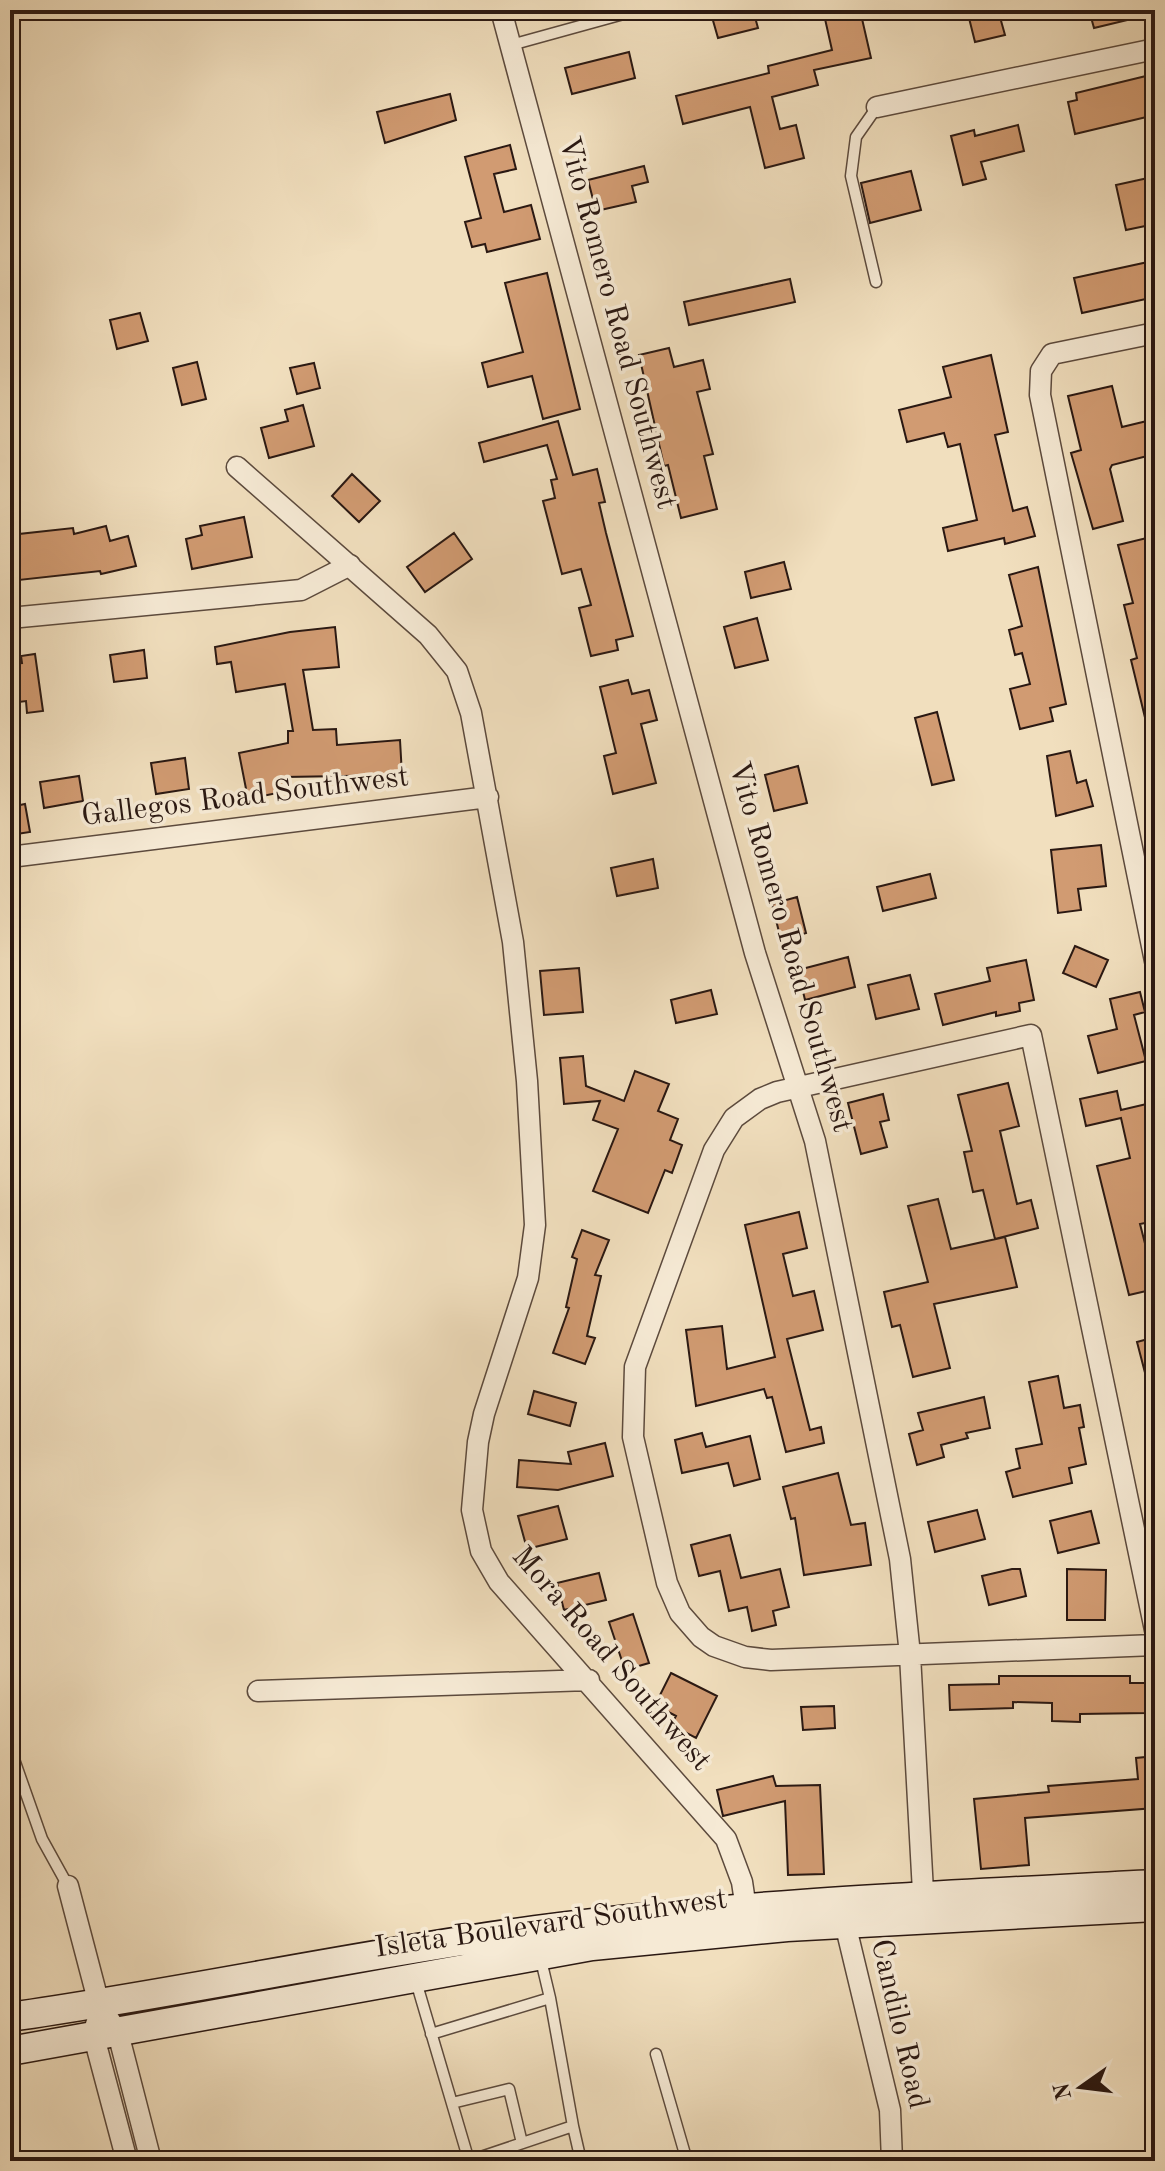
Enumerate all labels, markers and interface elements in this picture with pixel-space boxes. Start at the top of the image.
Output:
street label: Vito Romero Road Southwest [553,134,681,512]
street label: Vito Romero Road Southwest [723,758,857,1136]
street label: Gallegos Road Southwest [80,762,410,832]
street label: Mora Road Southwest [506,1541,716,1777]
street label: Isleta Boulevard Southwest [373,1884,729,1964]
street label: Candilo Road [865,1936,933,2112]
north arrow [1041,2047,1121,2127]
text: N [1051,2080,1076,2102]

